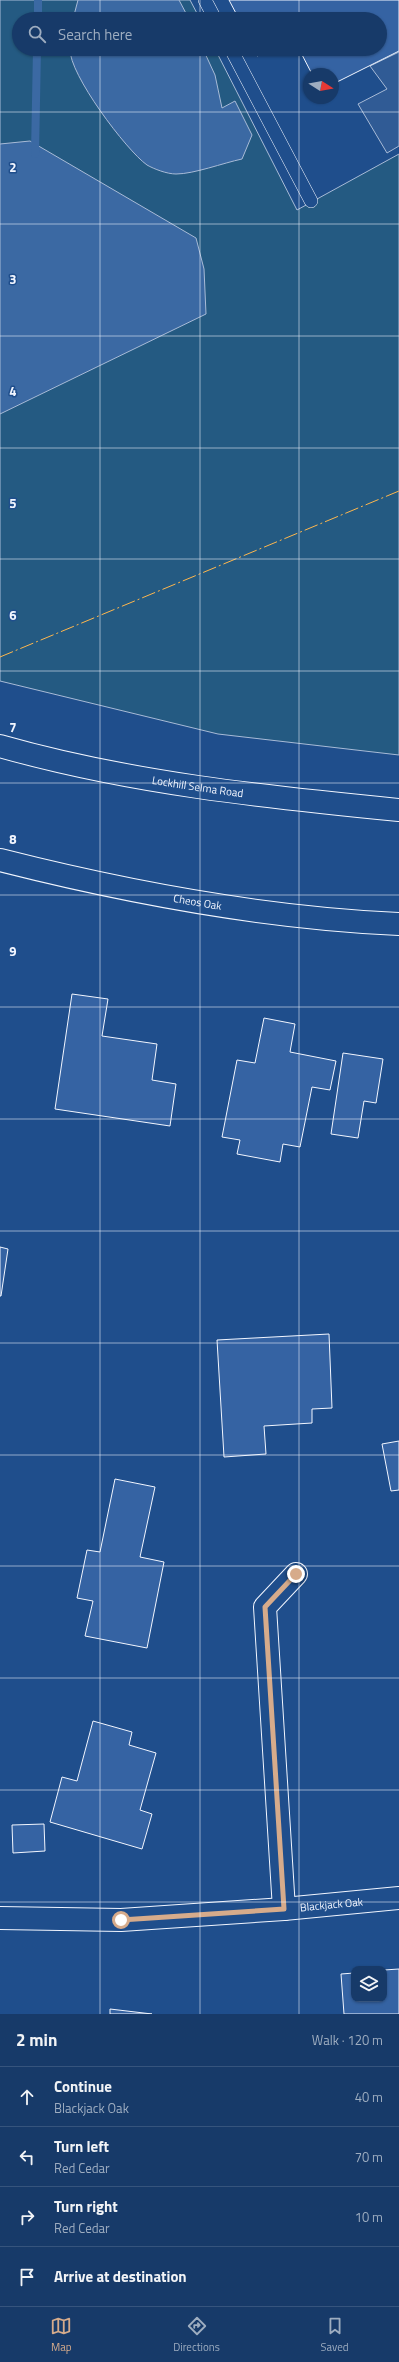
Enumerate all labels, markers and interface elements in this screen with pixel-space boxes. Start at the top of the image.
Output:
search box [12,12,387,56]
icon: search [26,23,48,45]
text: Search here [58,23,132,46]
north arrow [303,68,339,104]
text: 2 [9,157,17,177]
text: 3 [9,269,17,289]
text: 4 [9,381,17,401]
text: 5 [9,493,17,513]
text: 6 [9,605,17,625]
text: 7 [9,717,17,737]
street label: Lockhill Selma Road [151,772,244,801]
text: 8 [9,829,17,849]
street label: Cheos Oak [172,890,224,914]
text: 9 [9,941,17,961]
route end [287,1565,305,1583]
street label: Blackjack Oak [299,1893,364,1915]
route start [112,1911,130,1929]
map controls [351,1966,387,2002]
button: layers [351,1966,387,2002]
text: 2 min [16,2027,57,2053]
text: Walk · 120 m [312,2030,383,2050]
text: Continue [54,2075,112,2098]
icon: ahead [16,2086,38,2108]
text: 40 m [355,2087,383,2107]
text: Blackjack Oak [54,2098,129,2118]
text: Turn left [54,2135,109,2158]
icon: left [16,2146,38,2168]
text: 70 m [355,2147,383,2167]
text: Red Cedar [54,2158,110,2178]
text: Turn right [54,2195,118,2218]
icon: right [16,2206,38,2228]
text: 10 m [355,2207,383,2227]
text: Red Cedar [54,2218,110,2238]
text: Arrive at destination [54,2265,187,2288]
icon: arrive [16,2266,38,2288]
tab: Map [50,2315,72,2355]
tab: Directions [173,2315,220,2355]
tab: Saved [321,2315,349,2355]

